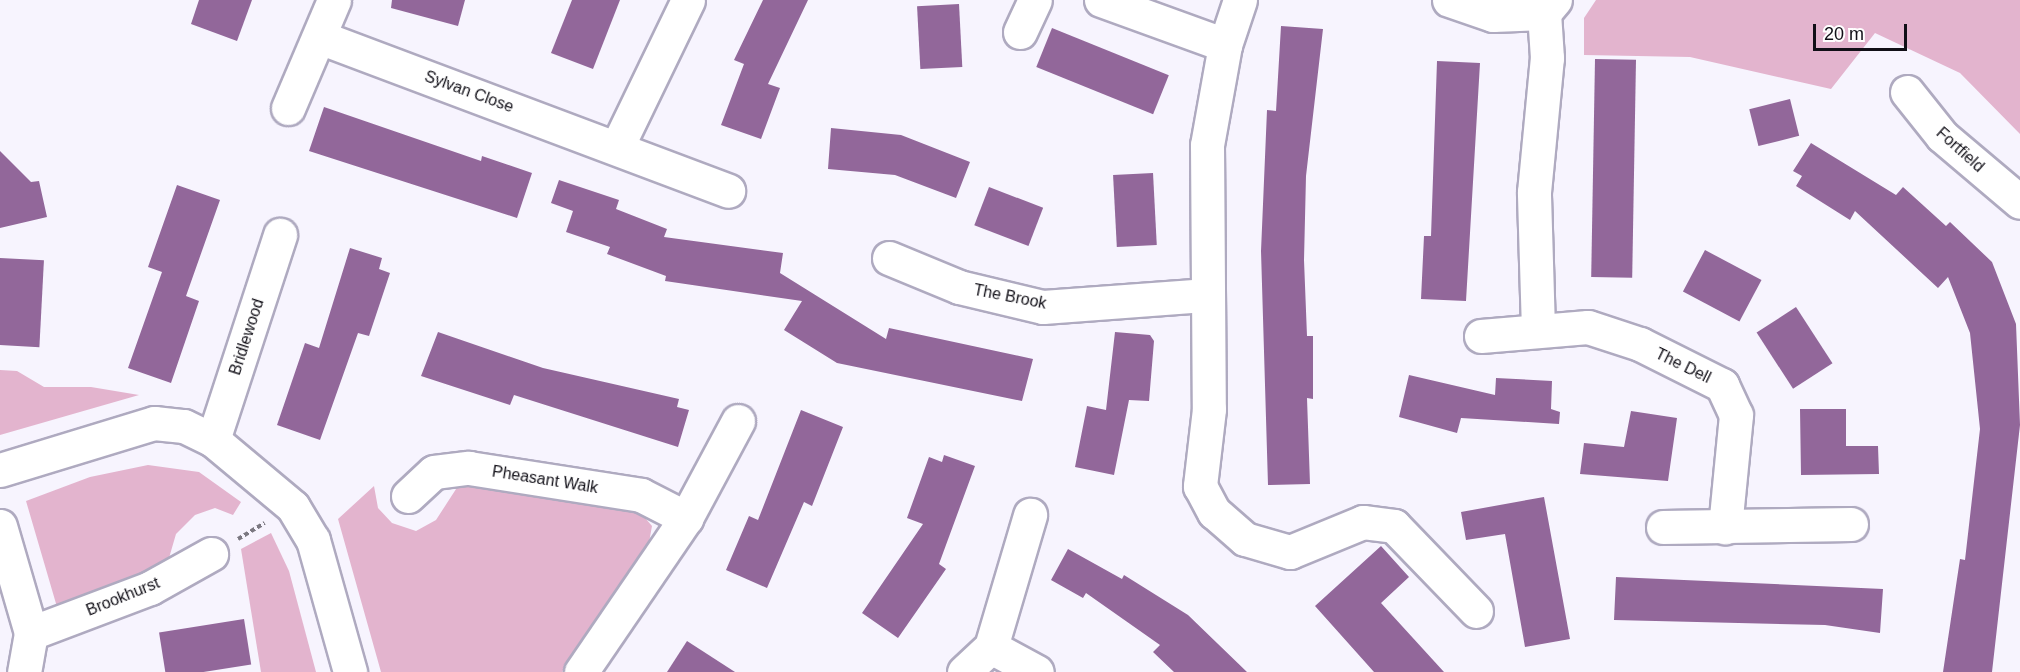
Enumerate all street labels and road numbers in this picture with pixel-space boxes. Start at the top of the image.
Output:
street label: Sylvan Close [422,67,516,117]
street label: Fortfield [1932,124,1988,176]
street label: The Brook [972,281,1048,313]
street label: Bridlewood [226,296,268,378]
street label: The Dell [1652,344,1714,388]
street label: Pheasant Walk [491,462,599,498]
street label: Brookhurst [84,574,162,620]

